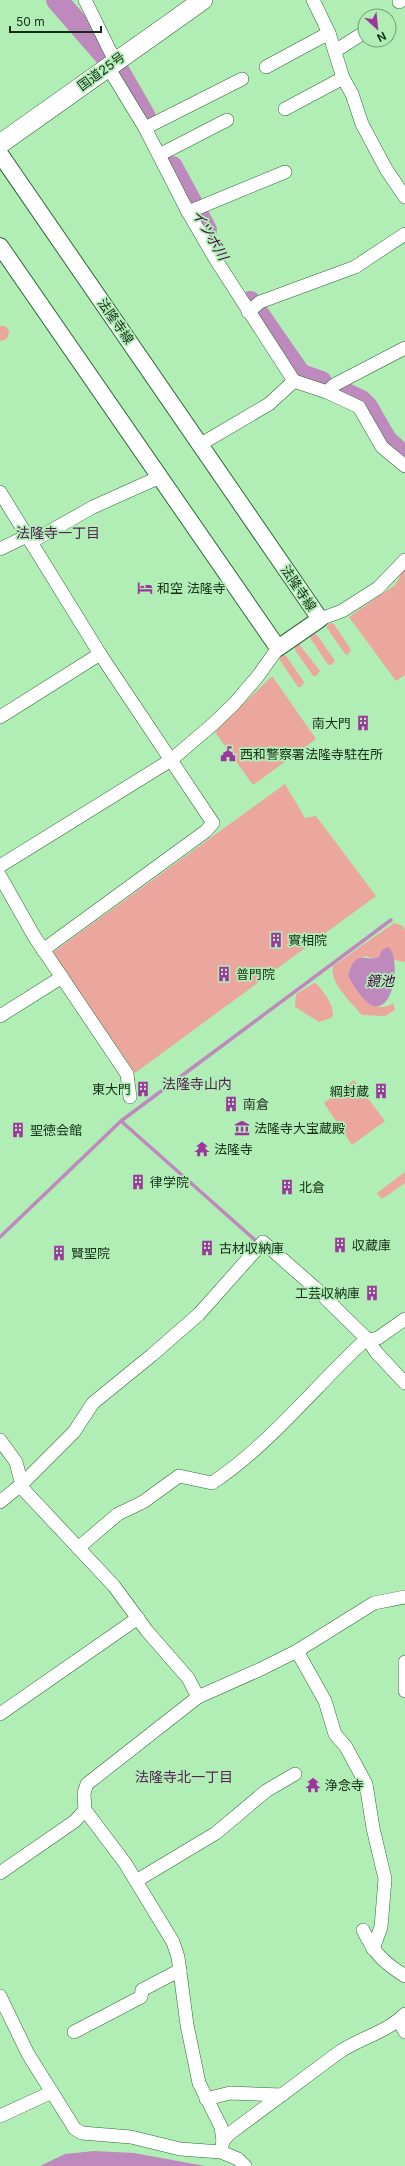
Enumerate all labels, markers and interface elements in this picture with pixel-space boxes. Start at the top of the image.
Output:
scale bar [10,8,101,34]
north arrow [357,8,397,48]
text: 50 m [16,14,45,29]
text: N [375,29,388,45]
street label: 国道25号 [74,48,128,94]
water label: イツボ川 [189,206,233,265]
street label: 法隆寺線 [95,295,137,347]
district label: 法隆寺一丁目 [16,524,100,541]
street label: 法隆寺線 [278,562,320,614]
hotel icon: 和空 法隆寺 [136,579,154,597]
place label: 和空 法隆寺 [157,580,226,596]
building icon: 南大門 [354,714,372,732]
place label: 南大門 [312,715,351,731]
public building icon: 西和警察署法隆寺駐在所 [219,745,237,763]
place label: 西和警察署法隆寺駐在所 [240,746,383,762]
building icon: 實相院 [267,931,285,949]
place label: 實相院 [288,932,327,948]
building icon: 普門院 [215,965,233,983]
place label: 普門院 [236,966,275,982]
water label: 鏡池 [366,972,396,989]
district label: 法隆寺山内 [162,1075,232,1092]
building icon: 東大門 [134,1080,152,1098]
place label: 東大門 [92,1081,131,1097]
building icon: 綱封蔵 [372,1082,390,1100]
place label: 綱封蔵 [330,1083,369,1099]
building icon: 南倉 [222,1095,240,1113]
place label: 南倉 [243,1096,269,1112]
museum icon: 法隆寺大宝蔵殿 [233,1119,251,1137]
place label: 法隆寺大宝蔵殿 [254,1120,345,1136]
building icon: 聖徳会館 [9,1121,27,1139]
place label: 聖徳会館 [30,1122,82,1138]
temple icon: 法隆寺 [193,1140,211,1158]
place label: 法隆寺 [214,1141,253,1157]
building icon: 律学院 [129,1173,147,1191]
place label: 律学院 [150,1174,189,1190]
building icon: 北倉 [278,1178,296,1196]
place label: 北倉 [299,1179,325,1195]
building icon: 収蔵庫 [331,1236,349,1254]
place label: 収蔵庫 [352,1237,391,1253]
building icon: 古材収納庫 [198,1239,216,1257]
place label: 古材収納庫 [219,1240,284,1256]
building icon: 賢聖院 [50,1244,68,1262]
place label: 賢聖院 [71,1245,110,1261]
building icon: 工芸収納庫 [363,1284,381,1302]
place label: 工芸収納庫 [295,1285,360,1301]
district label: 法隆寺北一丁目 [135,1768,233,1785]
temple icon: 浄念寺 [304,1776,322,1794]
place label: 浄念寺 [325,1777,364,1793]

